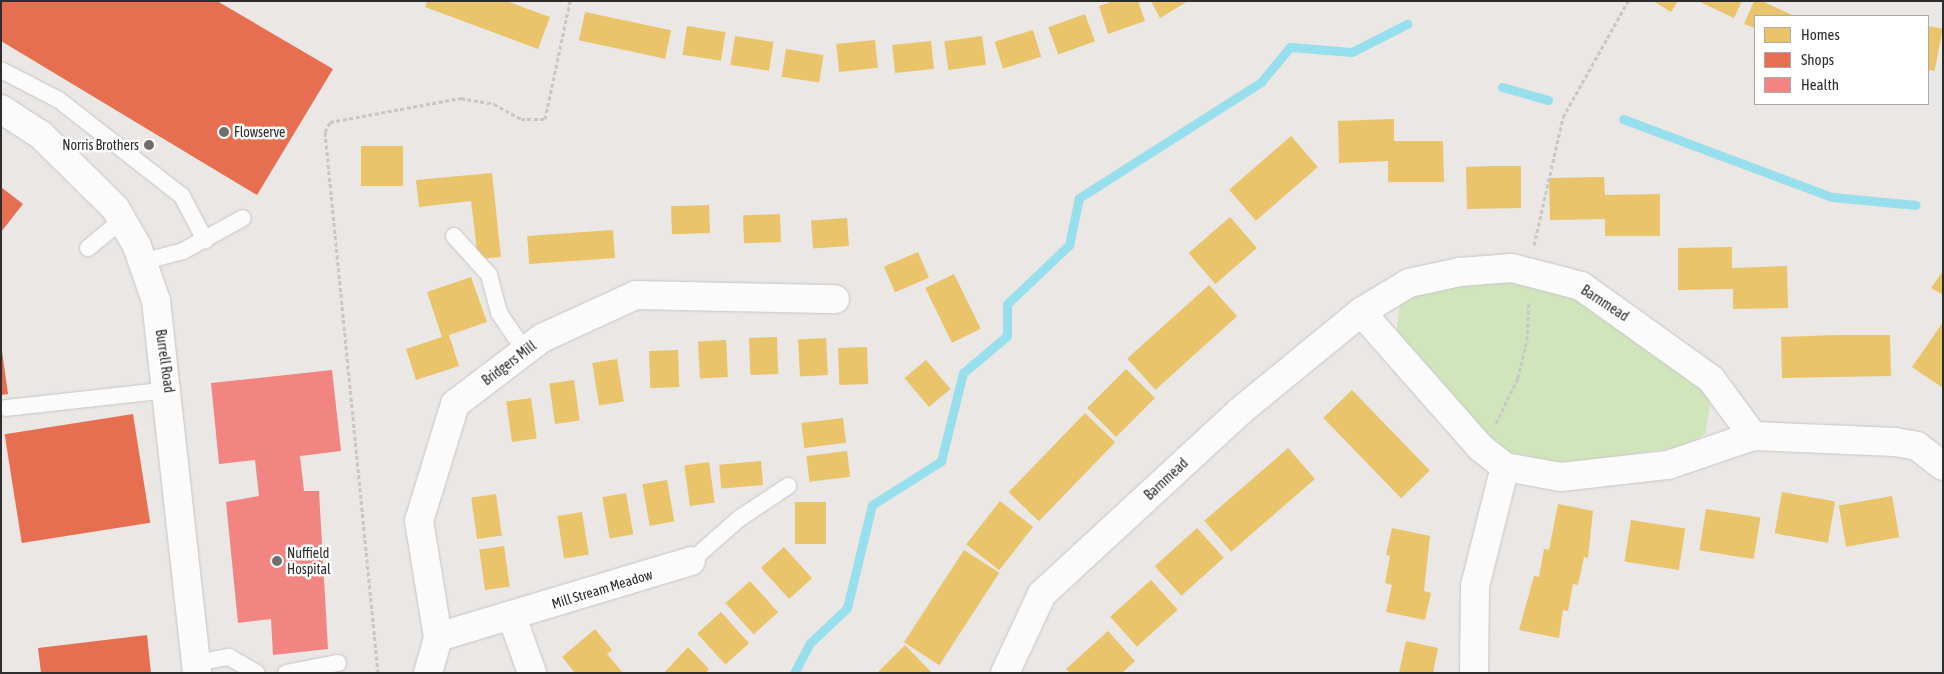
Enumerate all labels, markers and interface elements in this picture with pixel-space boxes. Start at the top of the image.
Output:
legend [1754,15,1929,105]
text: Homes [1801,26,1840,43]
text: Shops [1801,51,1834,68]
text: Health [1801,76,1839,93]
place label: Flowserve [234,124,285,140]
marker: Flowserve [218,126,230,138]
place label: Norris Brothers [62,137,139,153]
marker: Norris Brothers [143,139,155,151]
street label: Barnmead [1578,281,1632,325]
street label: Burrell Road [152,328,178,394]
street label: Bridgers Mill [478,337,540,389]
street label: Barnmead [1141,455,1191,503]
place label: Nuffield Hospital [287,545,331,578]
marker: Nuffield Hospital [271,555,283,567]
street label: Mill Stream Meadow [550,566,654,612]

